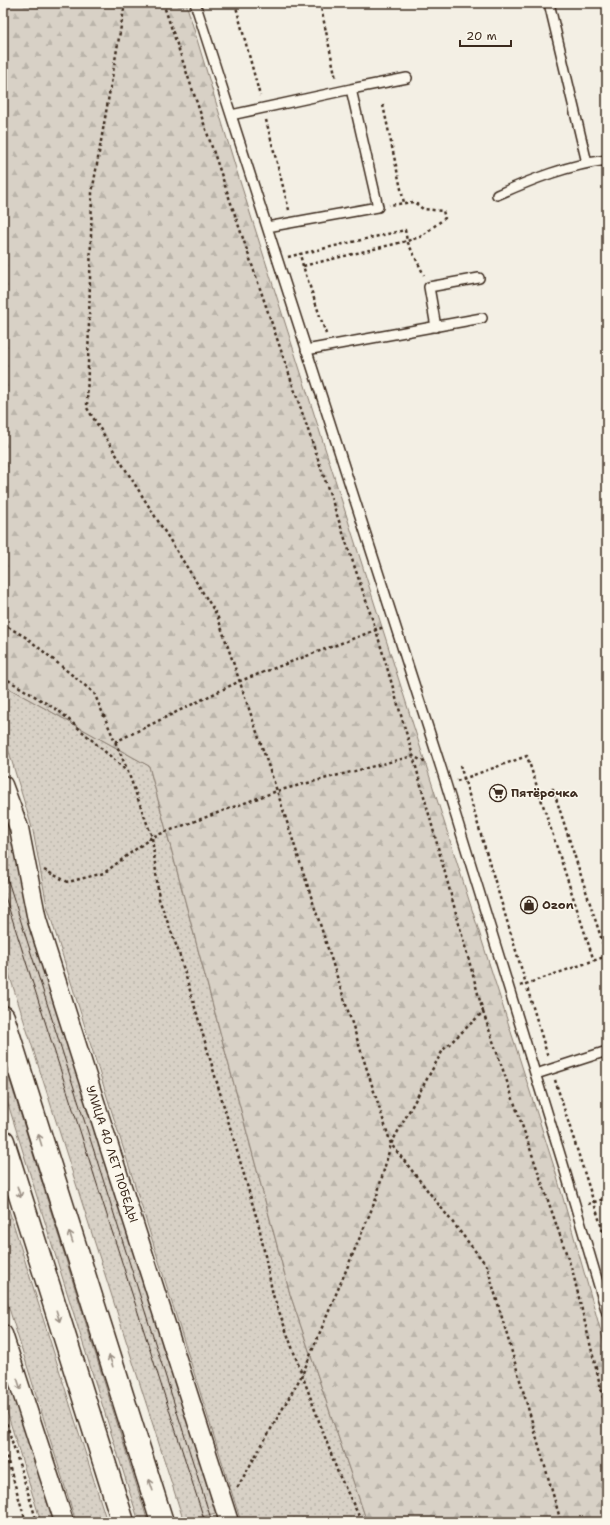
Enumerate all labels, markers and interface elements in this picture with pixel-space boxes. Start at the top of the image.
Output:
scale bar [460,22,511,48]
text: 20 m [466,28,497,44]
supermarket icon: Пятёрочка [488,783,508,803]
place label: Пятёрочка [511,785,579,801]
shop icon: Ozon [519,895,539,915]
place label: Ozon [542,897,574,913]
street label: УЛИЦА 40 ЛЕТ ПОБЕДЫ [82,1084,142,1224]
one-way arrow [36,1133,43,1146]
one-way arrow [16,1185,23,1198]
one-way arrow [67,1232,75,1244]
one-way arrow [55,1309,62,1322]
one-way arrow [107,1355,114,1368]
one-way arrow [16,1378,24,1390]
one-way arrow [146,1479,154,1491]

